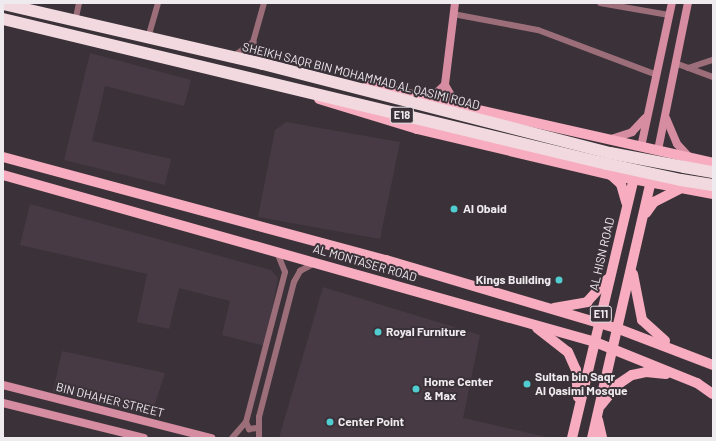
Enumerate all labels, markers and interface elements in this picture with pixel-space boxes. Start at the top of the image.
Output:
street label: SHEIKH SAQR BIN MOHAMMAD AL QASIMI ROAD [241,39,481,113]
road number: E18 [389,106,415,124]
place label: Al Obaid [463,202,507,216]
marker: Al Obaid [448,203,460,215]
street label: AL HISN ROAD [587,216,617,292]
street label: AL MONTASER ROAD [312,241,418,285]
place label: Kings Building [476,273,551,287]
marker: Kings Building [554,275,564,285]
road number: E11 [589,305,613,323]
place label: Royal Furniture [386,325,466,339]
marker: Royal Furniture [373,327,383,337]
place label: Sultan bin Saqr Al Qasimi Mosque [535,370,628,398]
place label: Home Center & Max [424,375,493,403]
marker: Sultan bin Saqr Al Qasimi Mosque [522,379,532,389]
street label: BIN DHAHER STREET [54,380,166,420]
marker: Home Center & Max [411,384,421,394]
place label: Center Point [338,415,404,429]
marker: Center Point [325,417,335,427]

